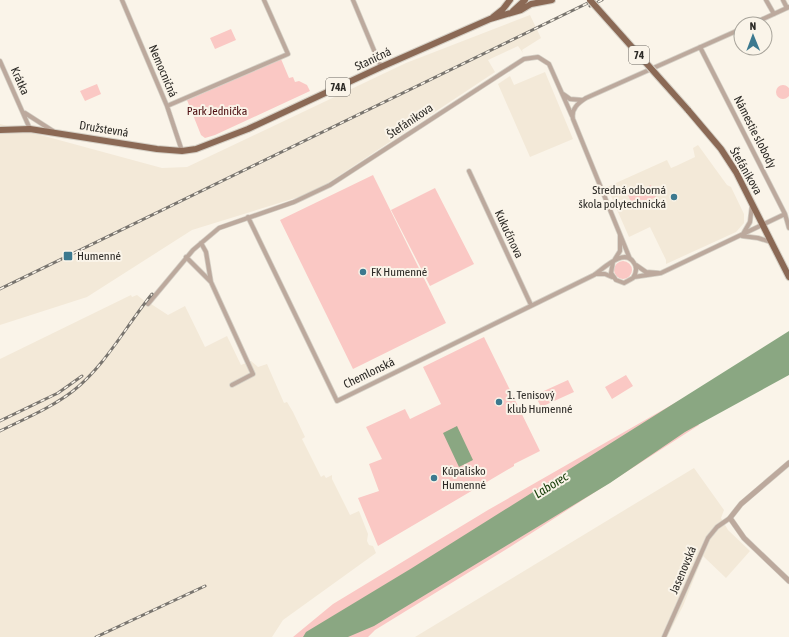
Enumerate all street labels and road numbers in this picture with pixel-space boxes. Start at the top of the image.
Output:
street label: Nemocničná [146,43,180,99]
street label: Staničná [353,45,393,73]
road number: 74 [629,46,649,64]
street label: Krátka [8,65,32,97]
road number: 74A [326,78,350,96]
street label: Námestie slobody [731,94,779,171]
street label: Štefánikova [384,101,436,141]
street label: Družstevná [78,118,130,140]
street label: Štefánikova [727,145,765,197]
street label: Kukučínova [492,208,526,260]
street label: Chemlonská [341,355,397,391]
street label: Jasenovská [667,544,699,596]

